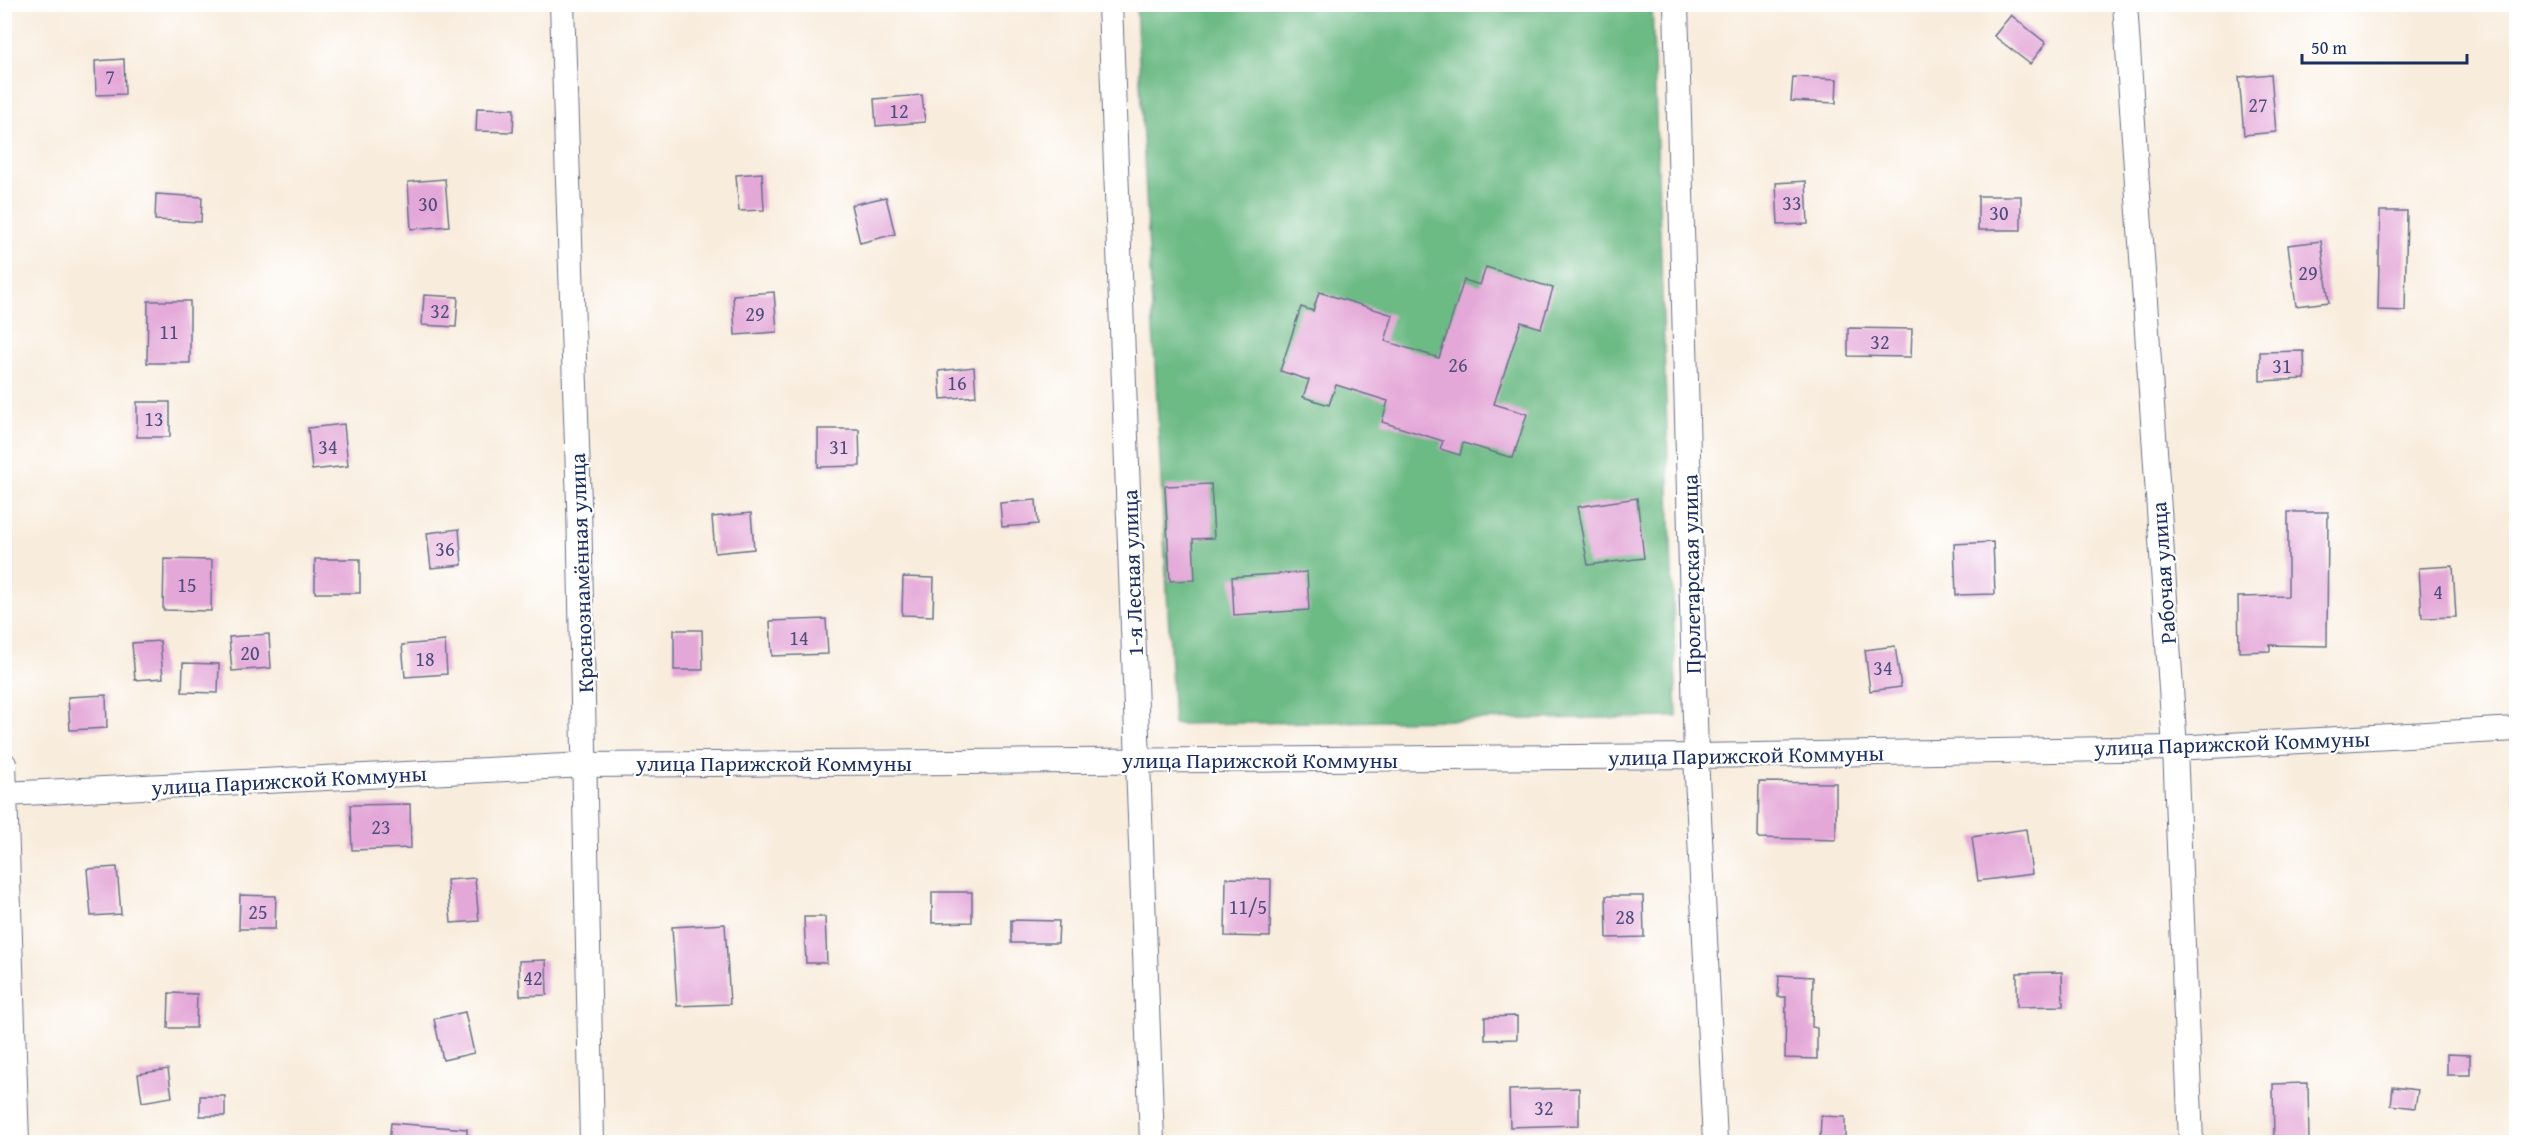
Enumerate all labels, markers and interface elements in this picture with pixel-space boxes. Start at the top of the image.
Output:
scale bar [2302,27,2467,65]
text: 50 m [2311,34,2347,61]
house number: 7 [105,62,115,91]
house number: 27 [2248,90,2268,119]
house number: 12 [889,96,909,125]
house number: 33 [1782,188,1802,217]
house number: 30 [418,189,438,218]
house number: 30 [1989,198,2009,227]
house number: 29 [2298,258,2318,287]
house number: 32 [430,296,450,325]
house number: 29 [745,299,765,328]
house number: 11 [159,317,179,346]
house number: 32 [1870,327,1890,356]
house number: 26 [1448,350,1468,379]
house number: 31 [2272,351,2292,380]
house number: 16 [947,368,967,397]
house number: 13 [144,404,164,433]
house number: 34 [318,432,338,461]
house number: 31 [829,432,849,461]
street label: Краснознамённая улица [561,452,601,693]
street label: Пролетарская улица [1673,473,1709,674]
street label: 1-я Лесная улица [1113,489,1151,657]
street label: Рабочая улица [2142,500,2184,645]
house number: 36 [435,534,455,563]
house number: 15 [177,570,197,599]
house number: 4 [2433,577,2443,606]
house number: 14 [789,623,809,652]
house number: 20 [240,638,260,667]
house number: 18 [415,644,435,673]
house number: 34 [1873,653,1893,682]
street label: улица Парижской Коммуны [2093,722,2370,764]
street label: улица Парижской Коммуны [1607,737,1884,773]
street label: улица Парижской Коммуны [1121,744,1398,776]
street label: улица Парижской Коммуны [635,747,912,779]
street label: улица Парижской Коммуны [149,757,428,803]
house number: 23 [371,812,391,841]
house number: 11/5 [1229,892,1267,921]
house number: 25 [248,897,268,926]
house number: 28 [1615,902,1635,931]
house number: 42 [523,963,543,992]
house number: 32 [1534,1093,1554,1122]

